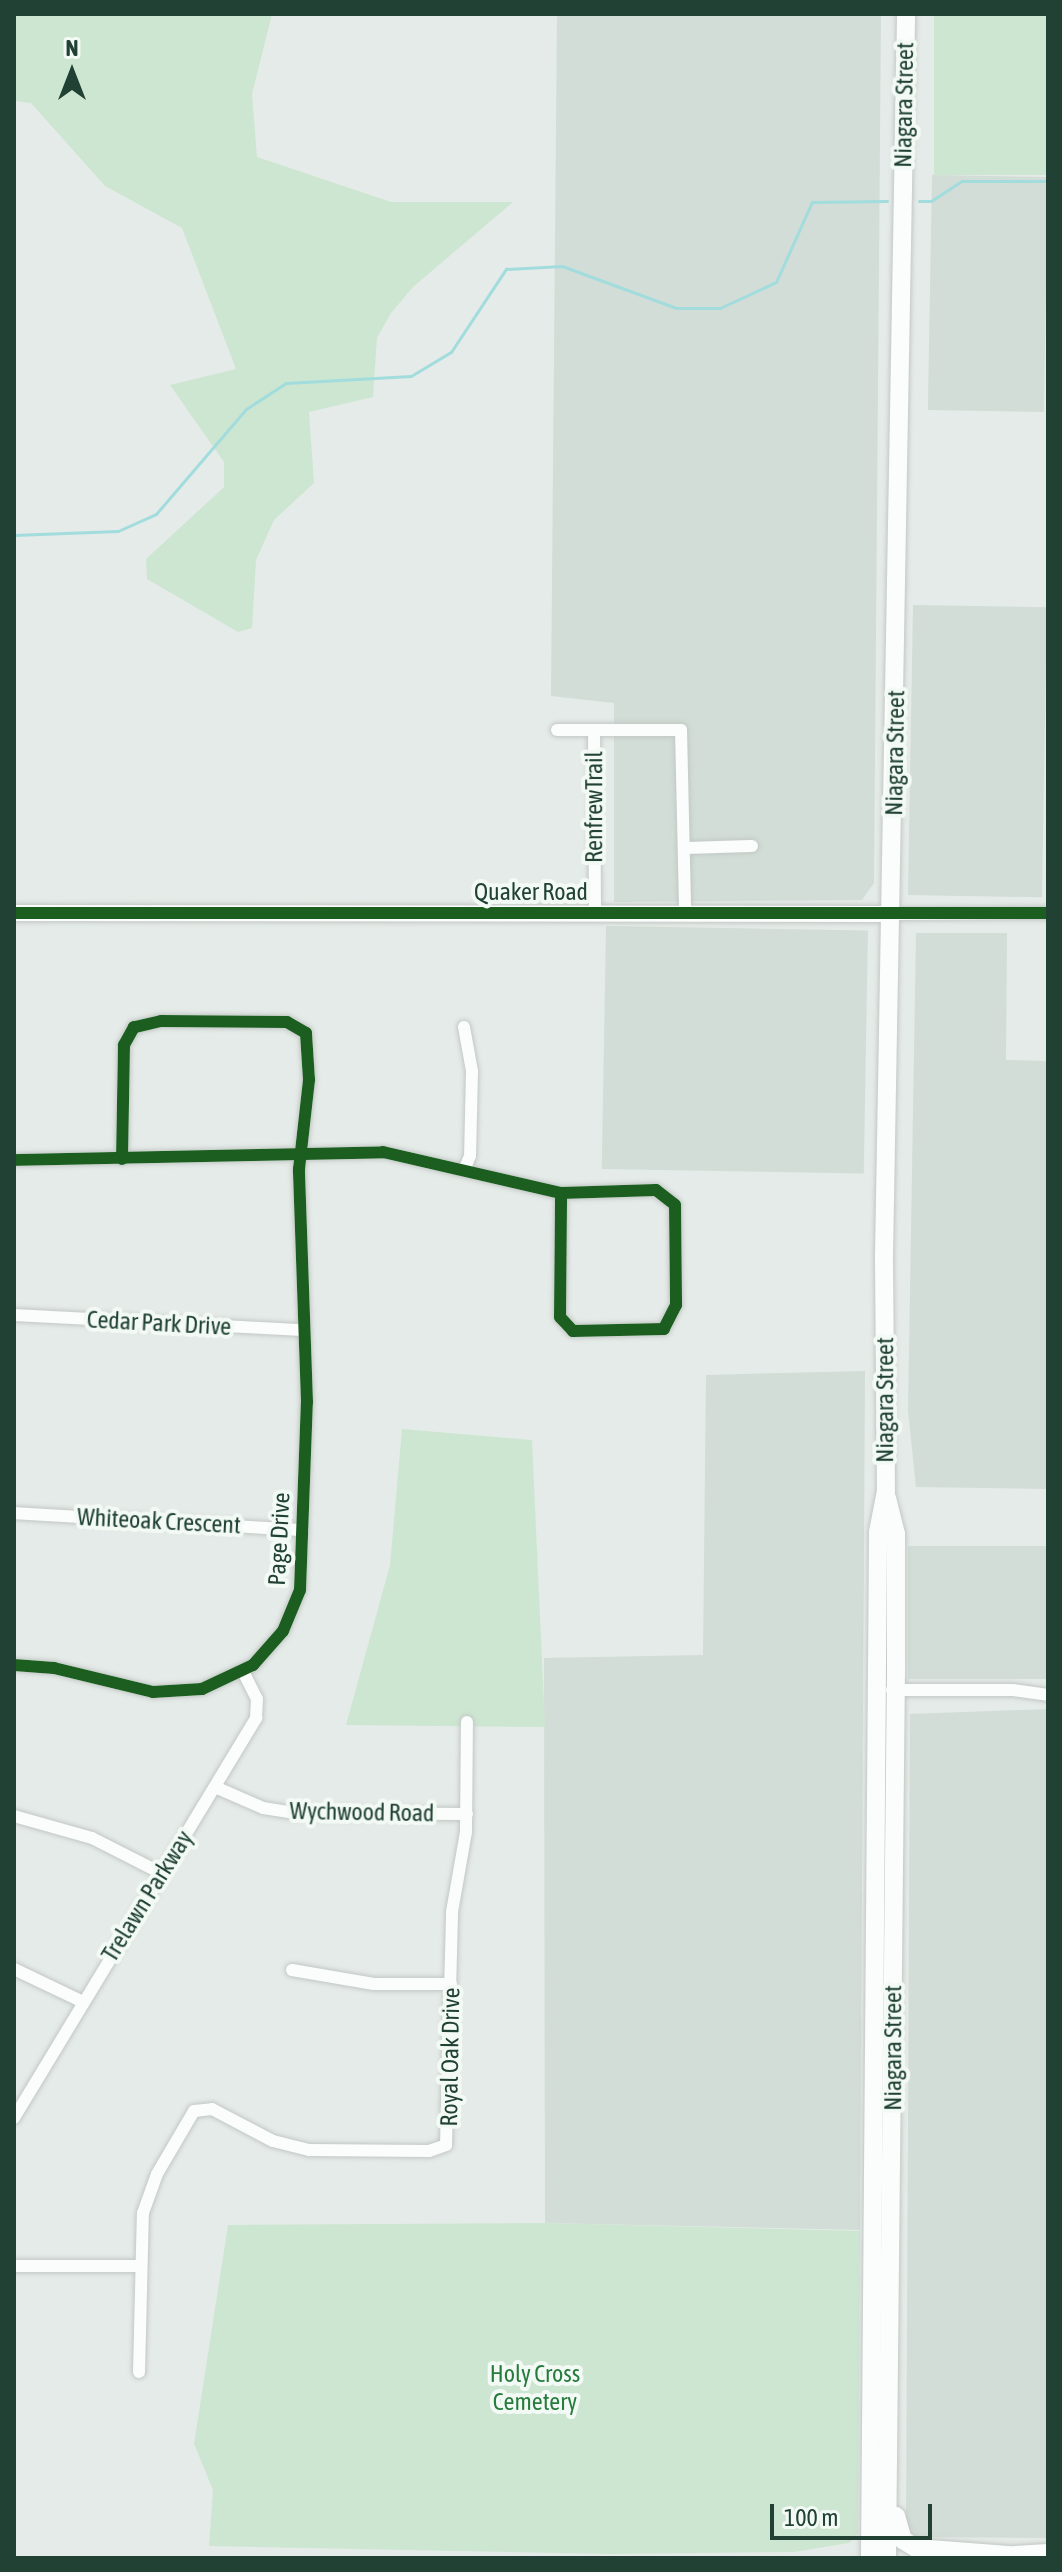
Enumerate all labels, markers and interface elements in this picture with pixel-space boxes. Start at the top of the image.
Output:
north arrow [32,32,112,112]
text: N [66,35,78,61]
street label: Niagara Street [889,42,919,168]
street label: Niagara Street [880,690,910,816]
street label: RenfrewTrail [580,751,608,863]
street label: Quaker Road [474,878,588,906]
street label: Cedar Park Drive [86,1305,232,1341]
street label: Niagara Street [871,1337,899,1463]
street label: Page Drive [262,1492,296,1586]
street label: Whiteoak Crescent [76,1502,242,1540]
street label: Wychwood Road [289,1796,435,1828]
street label: Trelawn Parkway [95,1825,199,1967]
street label: Niagara Street [879,1985,907,2111]
street label: Royal Oak Drive [434,1987,466,2127]
park label: Holy Cross Cemetery [490,2360,580,2416]
scale bar [774,2488,936,2538]
text: 100 m [784,2504,838,2531]

